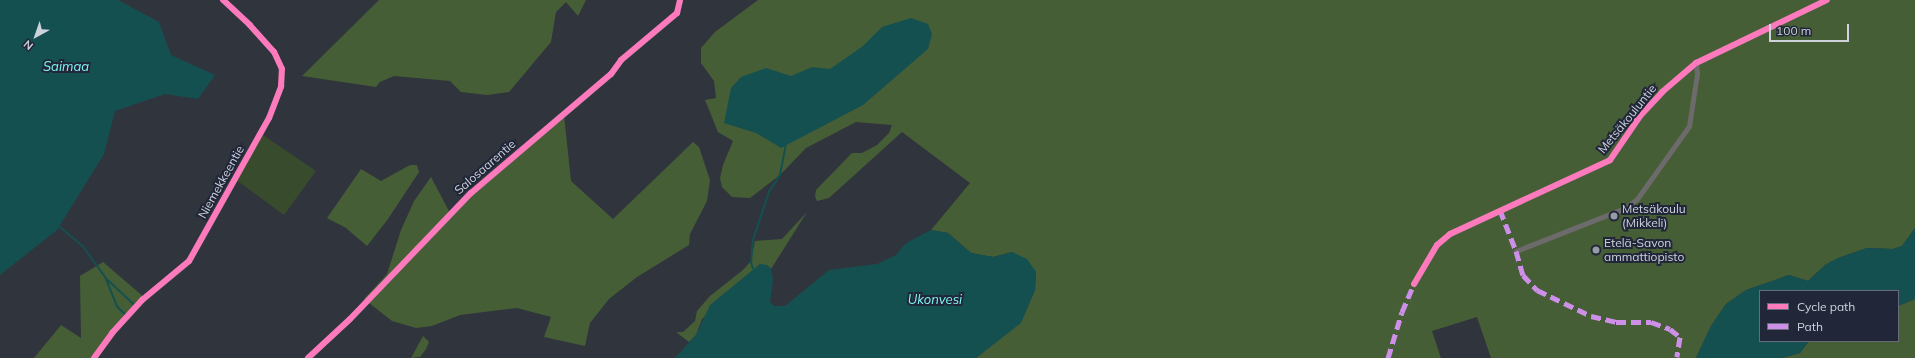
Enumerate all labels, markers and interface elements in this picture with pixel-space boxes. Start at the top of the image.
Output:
north arrow [16,16,56,56]
scale bar [1771,16,1851,42]
text: 100 m [1776,23,1811,38]
text: N [21,37,36,53]
water label: Saimaa [43,58,89,74]
street label: Metsäkouluntie [1595,82,1659,156]
street label: Salosaarentie [452,137,518,197]
street label: Niemekkeentie [195,143,247,221]
place label: Metsäkoulu (Mikkeli) [1622,202,1686,230]
marker: Metsäkoulu (Mikkeli) [1609,211,1619,221]
place label: Etelä-Savon ammattiopisto [1604,236,1684,264]
marker: Etelä-Savon ammattiopisto [1591,245,1601,255]
legend [1759,290,1899,342]
water label: Ukonvesi [908,291,962,307]
text: Cycle path [1797,299,1855,314]
text: Path [1797,319,1823,334]

